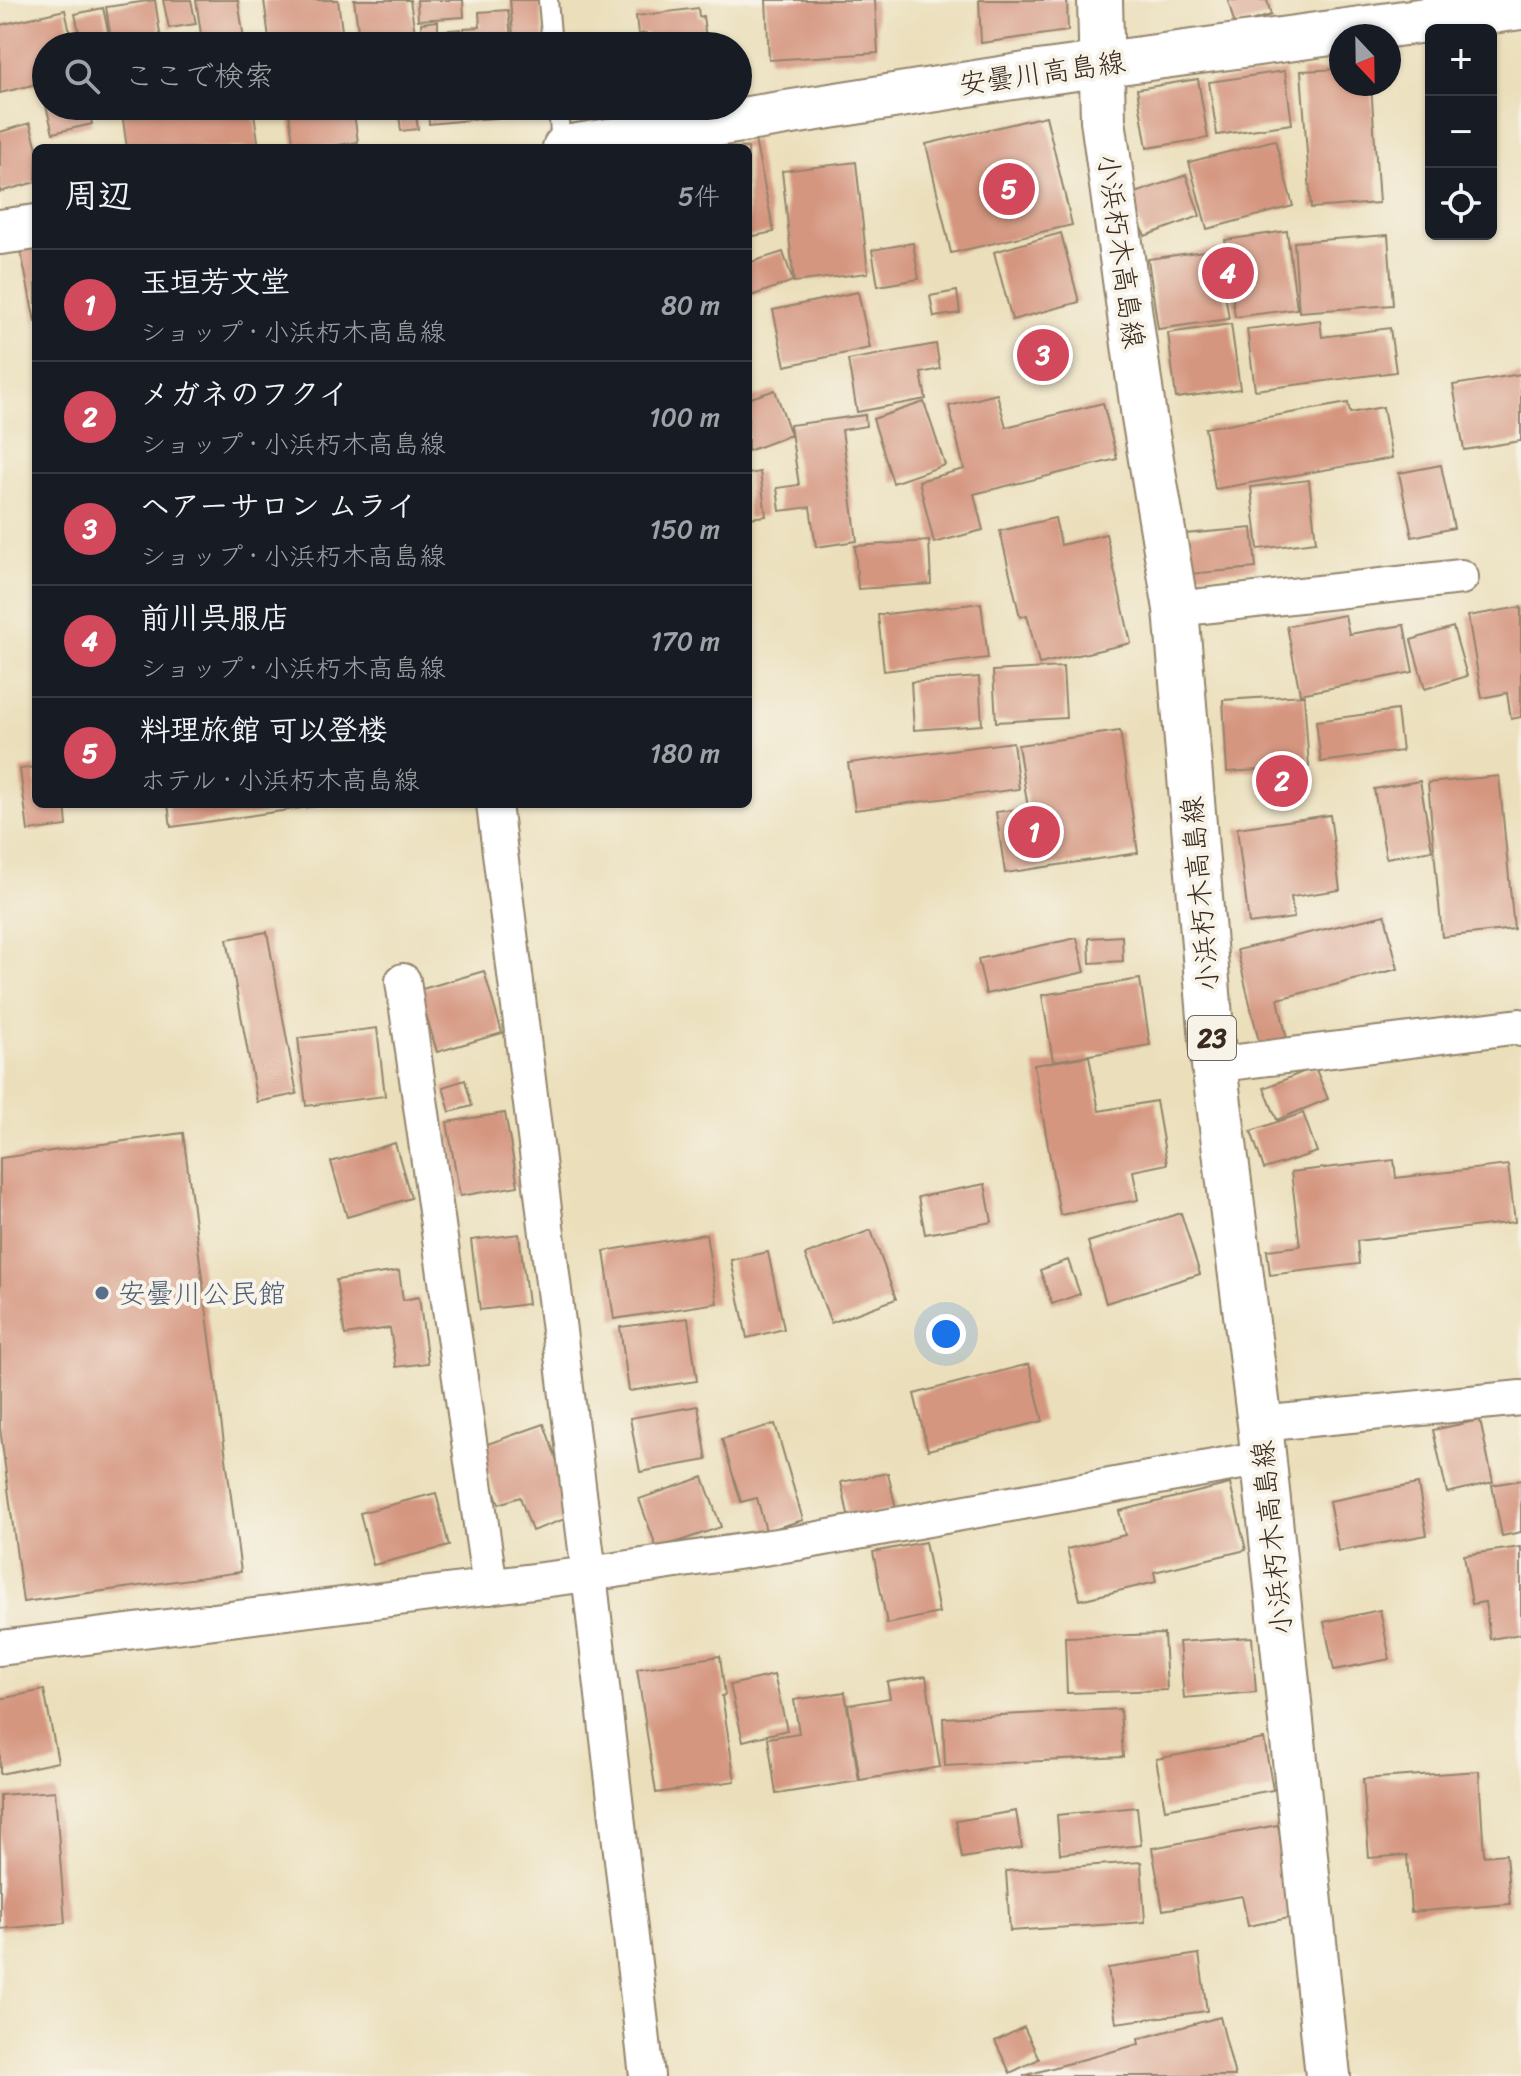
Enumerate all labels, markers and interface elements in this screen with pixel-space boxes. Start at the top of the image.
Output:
north arrow [1329,24,1401,96]
map controls [1425,24,1497,240]
button: + [1425,24,1497,96]
search box [32,32,752,120]
street label: 安曇川高島線 [955,37,1129,109]
text: ここで検索 [124,49,274,103]
icon: search [60,54,104,98]
button: − [1425,96,1497,168]
street label: 小浜朽木高島線 [1083,151,1159,351]
pin: 5 [983,159,1035,219]
text: 周辺 [64,166,132,226]
button: locate [1425,168,1497,240]
text: 5件 [678,173,720,219]
pin: 4 [1202,243,1254,303]
text: 玉垣芳文堂 [140,255,290,309]
text: 1 [84,282,96,328]
text: 80 m [661,282,720,328]
text: ショップ · 小浜朽木高島線 [140,309,445,355]
pin: 3 [1017,325,1069,385]
text: メガネのフクイ [140,367,349,421]
text: 2 [82,394,98,440]
text: 100 m [649,394,720,440]
text: ショップ · 小浜朽木高島線 [140,421,445,467]
text: ヘアーサロン ムライ [140,479,417,533]
text: 3 [83,506,97,552]
text: 150 m [650,506,720,552]
text: ショップ · 小浜朽木高島線 [140,533,445,579]
text: 前川呉服店 [140,591,290,645]
text: 4 [82,618,98,664]
text: 170 m [651,618,720,664]
text: ショップ · 小浜朽木高島線 [140,645,445,691]
text: 料理旅館 可以登楼 [140,703,388,757]
text: 5 [82,730,98,776]
text: 180 m [650,730,720,776]
pin: 2 [1256,751,1308,811]
text: ホテル · 小浜朽木高島線 [140,757,419,803]
street label: 小浜朽木高島線 [1167,794,1233,994]
pin: 1 [1008,802,1060,862]
road number: 23 [1188,1016,1236,1060]
place label: 安曇川公民館 [118,1269,286,1318]
marker: 安曇川公民館 [93,1284,111,1302]
your location [926,1314,966,1354]
street label: 小浜朽木高島線 [1237,1438,1307,1638]

